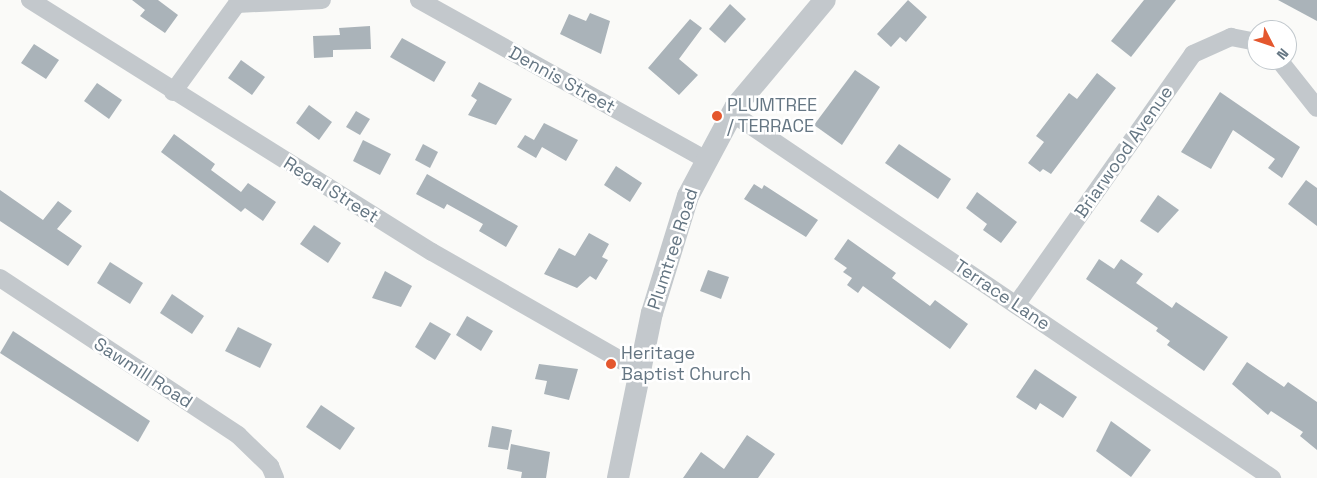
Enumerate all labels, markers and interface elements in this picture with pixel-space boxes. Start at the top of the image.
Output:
north arrow [1247,20,1297,70]
street label: Dennis Street [505,42,619,118]
text: N [1273,45,1292,64]
street label: Briarwood Avenue [1070,82,1178,222]
place label: PLUMTREE / TERRACE [727,95,817,138]
marker: PLUMTREE / TERRACE [711,110,723,122]
street label: Regal Street [279,152,383,228]
street label: Plumtree Road [643,186,703,312]
street label: Terrace Lane [950,255,1054,335]
street label: Sawmill Road [90,333,196,413]
place label: Heritage Baptist Church [621,343,751,386]
marker: Heritage Baptist Church [605,358,617,370]

